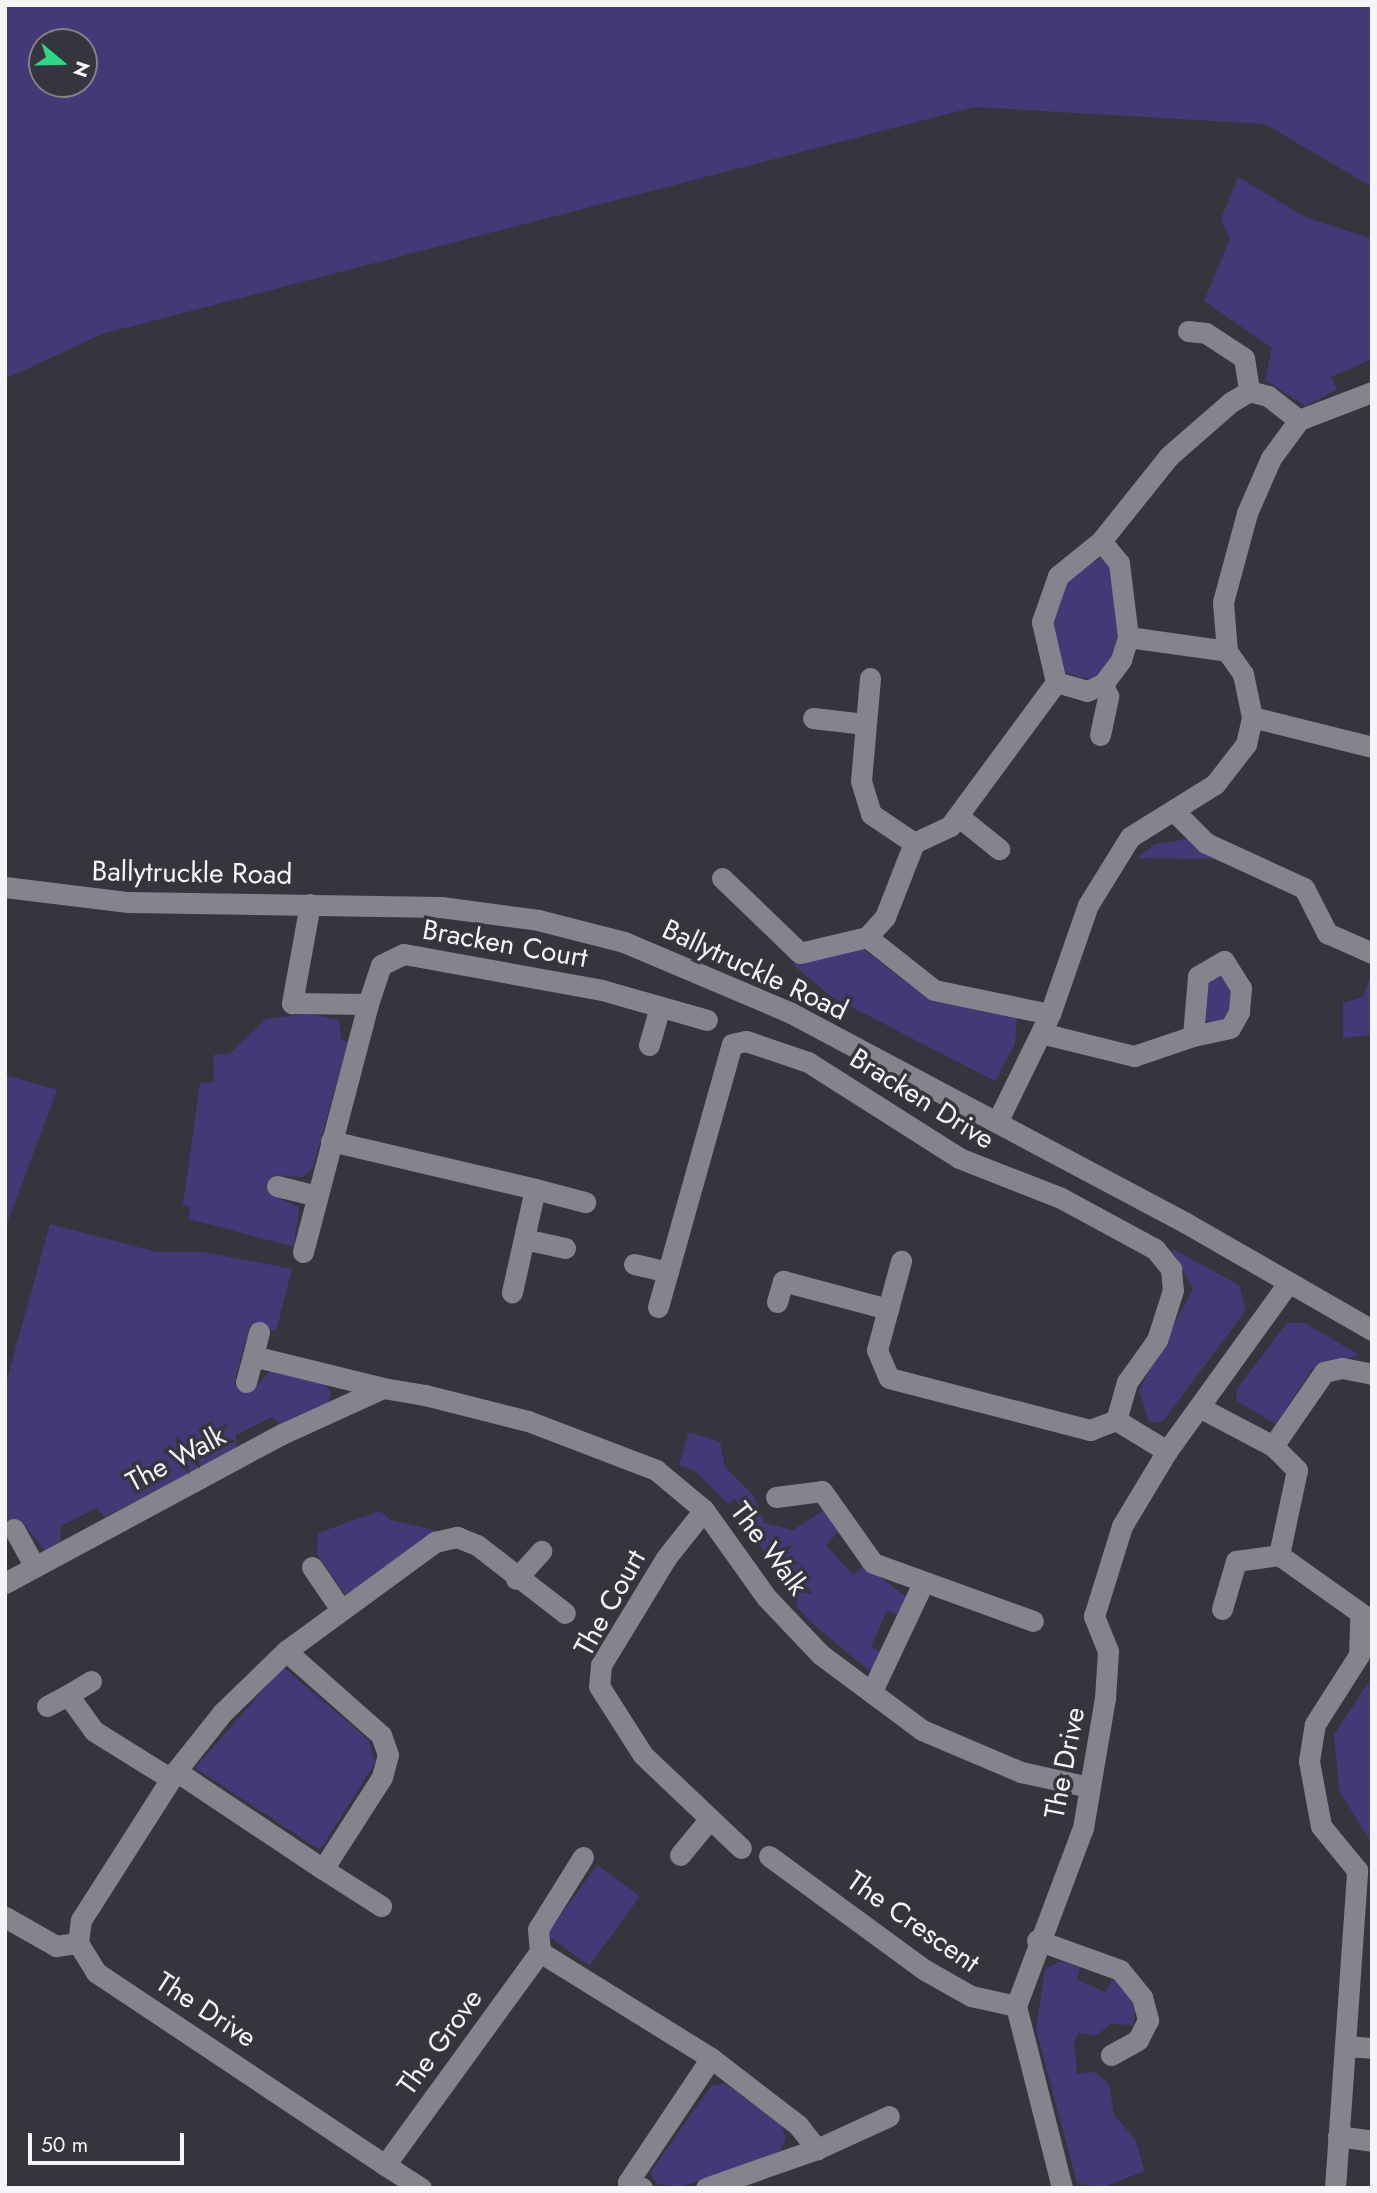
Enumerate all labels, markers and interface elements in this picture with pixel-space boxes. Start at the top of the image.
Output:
north arrow [28,28,98,98]
text: N [66,58,97,81]
street label: Ballytruckle Road [91,854,293,892]
street label: Ballytruckle Road [657,912,853,1028]
street label: Bracken Court [420,913,590,975]
street label: Bracken Drive [844,1041,1000,1157]
street label: The Walk [121,1419,231,1499]
street label: The Walk [723,1496,815,1602]
street label: The Court [567,1544,653,1662]
street label: The Drive [1038,1704,1092,1822]
street label: The Crescent [840,1864,986,1980]
street label: The Drive [150,1965,262,2055]
street label: The Grove [390,1983,490,2101]
scale bar [32,2120,187,2164]
text: 50 m [41,2130,88,2160]

